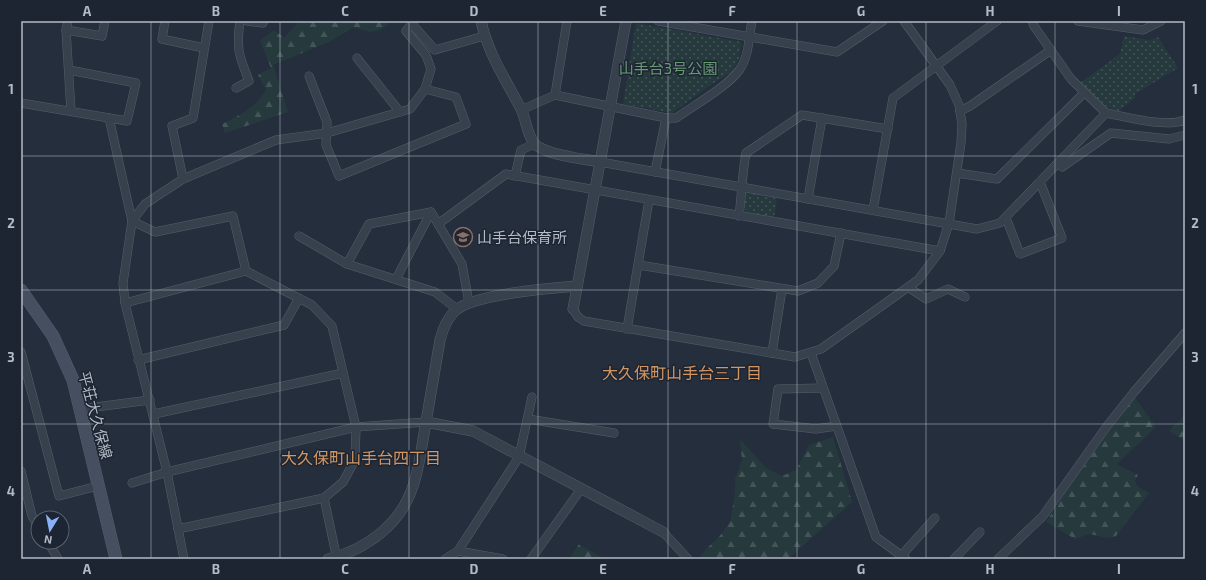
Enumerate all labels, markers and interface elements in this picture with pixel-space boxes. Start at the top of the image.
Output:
text: A [83,3,92,19]
text: B [212,3,220,19]
text: C [341,3,349,19]
text: D [470,3,479,19]
text: E [599,3,607,19]
text: F [728,3,736,19]
text: G [857,3,865,19]
text: H [986,3,995,19]
text: I [1117,3,1121,19]
park label: 山手台3号公園 [619,59,717,77]
text: 1 [8,81,14,97]
text: 1 [1192,81,1198,97]
text: 2 [7,215,15,231]
text: 2 [1191,215,1199,231]
school or university icon: 山手台保育所 [452,226,474,248]
place label: 山手台保育所 [477,228,567,246]
text: 3 [7,349,15,365]
text: 3 [1191,349,1199,365]
district label: 大久保町山手台三丁目 [602,363,762,382]
street label: 平荘大久保線 [76,369,116,461]
district label: 大久保町山手台四丁目 [281,448,441,467]
text: 4 [7,483,15,499]
text: 4 [1191,483,1199,499]
north arrow [30,510,70,550]
text: N [43,533,53,547]
text: A [83,561,92,577]
text: B [212,561,220,577]
text: C [341,561,349,577]
text: D [470,561,479,577]
text: E [599,561,607,577]
text: F [728,561,736,577]
text: G [857,561,865,577]
text: H [986,561,995,577]
text: I [1117,561,1121,577]

